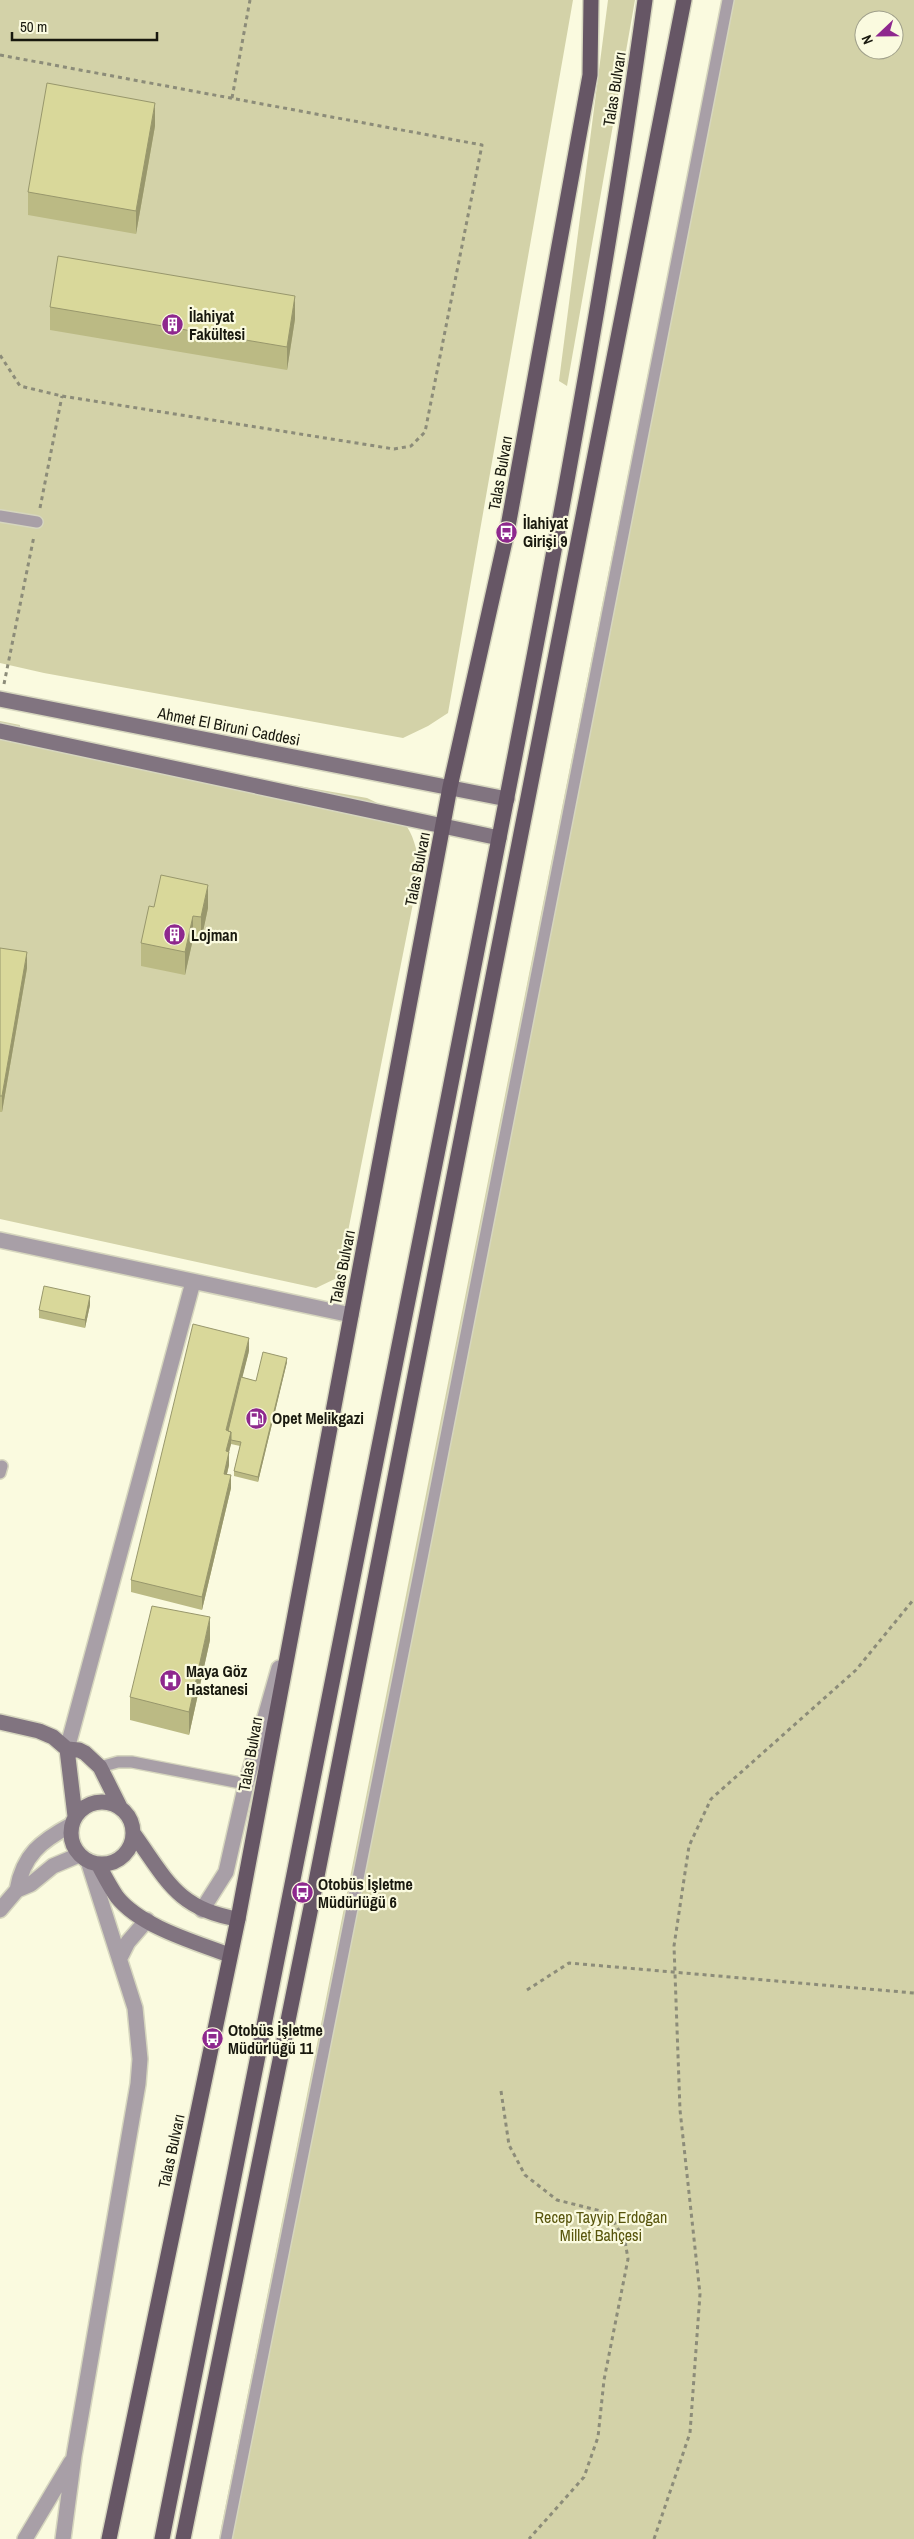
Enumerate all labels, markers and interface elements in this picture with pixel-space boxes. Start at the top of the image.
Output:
scale bar [12,10,158,42]
north arrow [854,10,904,60]
text: 50 m [20,16,47,37]
text: N [857,33,877,47]
street label: Talas Bulvarı [597,50,631,128]
place label: İlahiyat Fakültesi [189,305,245,345]
building icon: İlahiyat Fakültesi [161,313,185,337]
street label: Talas Bulvarı [483,434,517,512]
place label: İlahiyat Girişi 9 [523,512,569,552]
bus stop icon: İlahiyat Girişi 9 [495,520,519,544]
street label: Ahmet El Biruni Caddesi [155,701,302,751]
street label: Talas Bulvarı [399,830,435,908]
building icon: Lojman [163,923,187,947]
place label: Lojman [191,924,238,946]
street label: Talas Bulvarı [324,1228,360,1306]
fuel station icon: Opet Melikgazi [244,1406,268,1430]
place label: Opet Melikgazi [272,1407,364,1429]
place label: Maya Göz Hastanesi [186,1660,248,1700]
hospital icon: Maya Göz Hastanesi [158,1668,182,1692]
street label: Talas Bulvarı [233,1715,267,1793]
place label: Otobüs İşletme Müdürlüğü 6 [318,1873,413,1913]
bus stop icon: Otobüs İşletme Müdürlüğü 6 [290,1881,314,1905]
place label: Otobüs İşletme Müdürlüğü 11 [228,2019,323,2059]
bus stop icon: Otobüs İşletme Müdürlüğü 11 [200,2027,224,2051]
street label: Talas Bulvarı [152,2112,190,2190]
park label: Recep Tayyip Erdoğan Millet Bahçesi [535,2206,667,2246]

